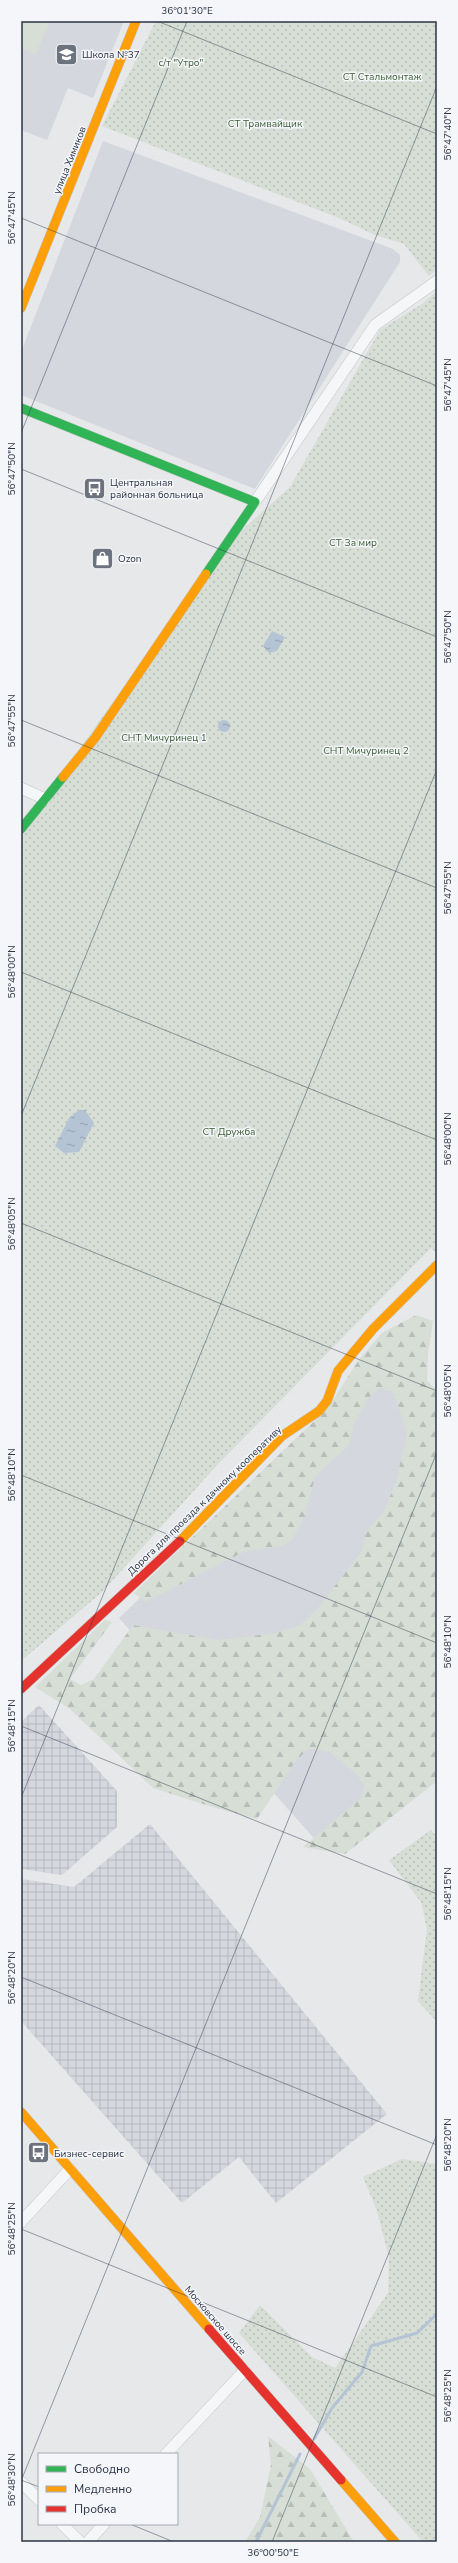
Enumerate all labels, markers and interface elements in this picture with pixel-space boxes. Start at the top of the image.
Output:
text: 36°01'30"E [161,4,213,18]
school or university icon: Школа №37 [53,41,79,67]
place label: Школа №37 [82,48,140,62]
park label: с/т "Утро" [159,56,204,70]
park label: СТ Стальмонтаж [343,70,421,84]
text: 56°47'40"N [441,107,455,161]
park label: СТ Трамвайщик [228,117,303,131]
street label: улица Химиков [50,124,90,196]
text: 56°47'45"N [5,191,19,245]
text: 56°47'45"N [441,358,455,412]
text: 56°47'50"N [5,442,19,496]
bus stop icon: Центральная районная больница [81,475,107,501]
place label: Центральная районная больница [110,476,203,502]
park label: СТ За мир [329,536,377,550]
shop icon: Ozon [89,545,115,571]
place label: Ozon [118,552,141,566]
text: 56°47'50"N [441,610,455,664]
text: 56°47'55"N [5,694,19,748]
park label: СНТ Мичуринец 1 [121,731,207,745]
park label: СНТ Мичуринец 2 [323,744,409,758]
text: 56°47'55"N [441,861,455,915]
text: 56°48'00"N [5,945,19,999]
text: 56°48'00"N [441,1112,455,1166]
park label: СТ Дружба [202,1125,256,1139]
text: 56°48'05"N [5,1197,19,1251]
text: 56°48'05"N [441,1364,455,1418]
street label: Дорога для проезда к дачному кооперативу [124,1422,285,1579]
text: 56°48'10"N [5,1448,19,1502]
text: 56°48'10"N [441,1615,455,1669]
text: 56°48'15"N [5,1699,19,1753]
text: 56°48'15"N [441,1867,455,1921]
text: 56°48'20"N [5,1951,19,2005]
text: 56°48'20"N [441,2118,455,2172]
bus stop icon: Бизнес-сервис [25,2140,51,2166]
place label: Бизнес-сервис [54,2147,124,2161]
text: 56°48'25"N [5,2202,19,2256]
street label: Московское шоссе [181,2283,249,2358]
text: 56°48'25"N [441,2369,455,2423]
text: 56°48'30"N [5,2453,19,2507]
legend [38,2453,178,2525]
text: Свободно [74,2461,130,2477]
text: Медленно [74,2481,132,2497]
text: Пробка [74,2501,117,2517]
text: 36°00'50"E [247,2546,299,2560]

